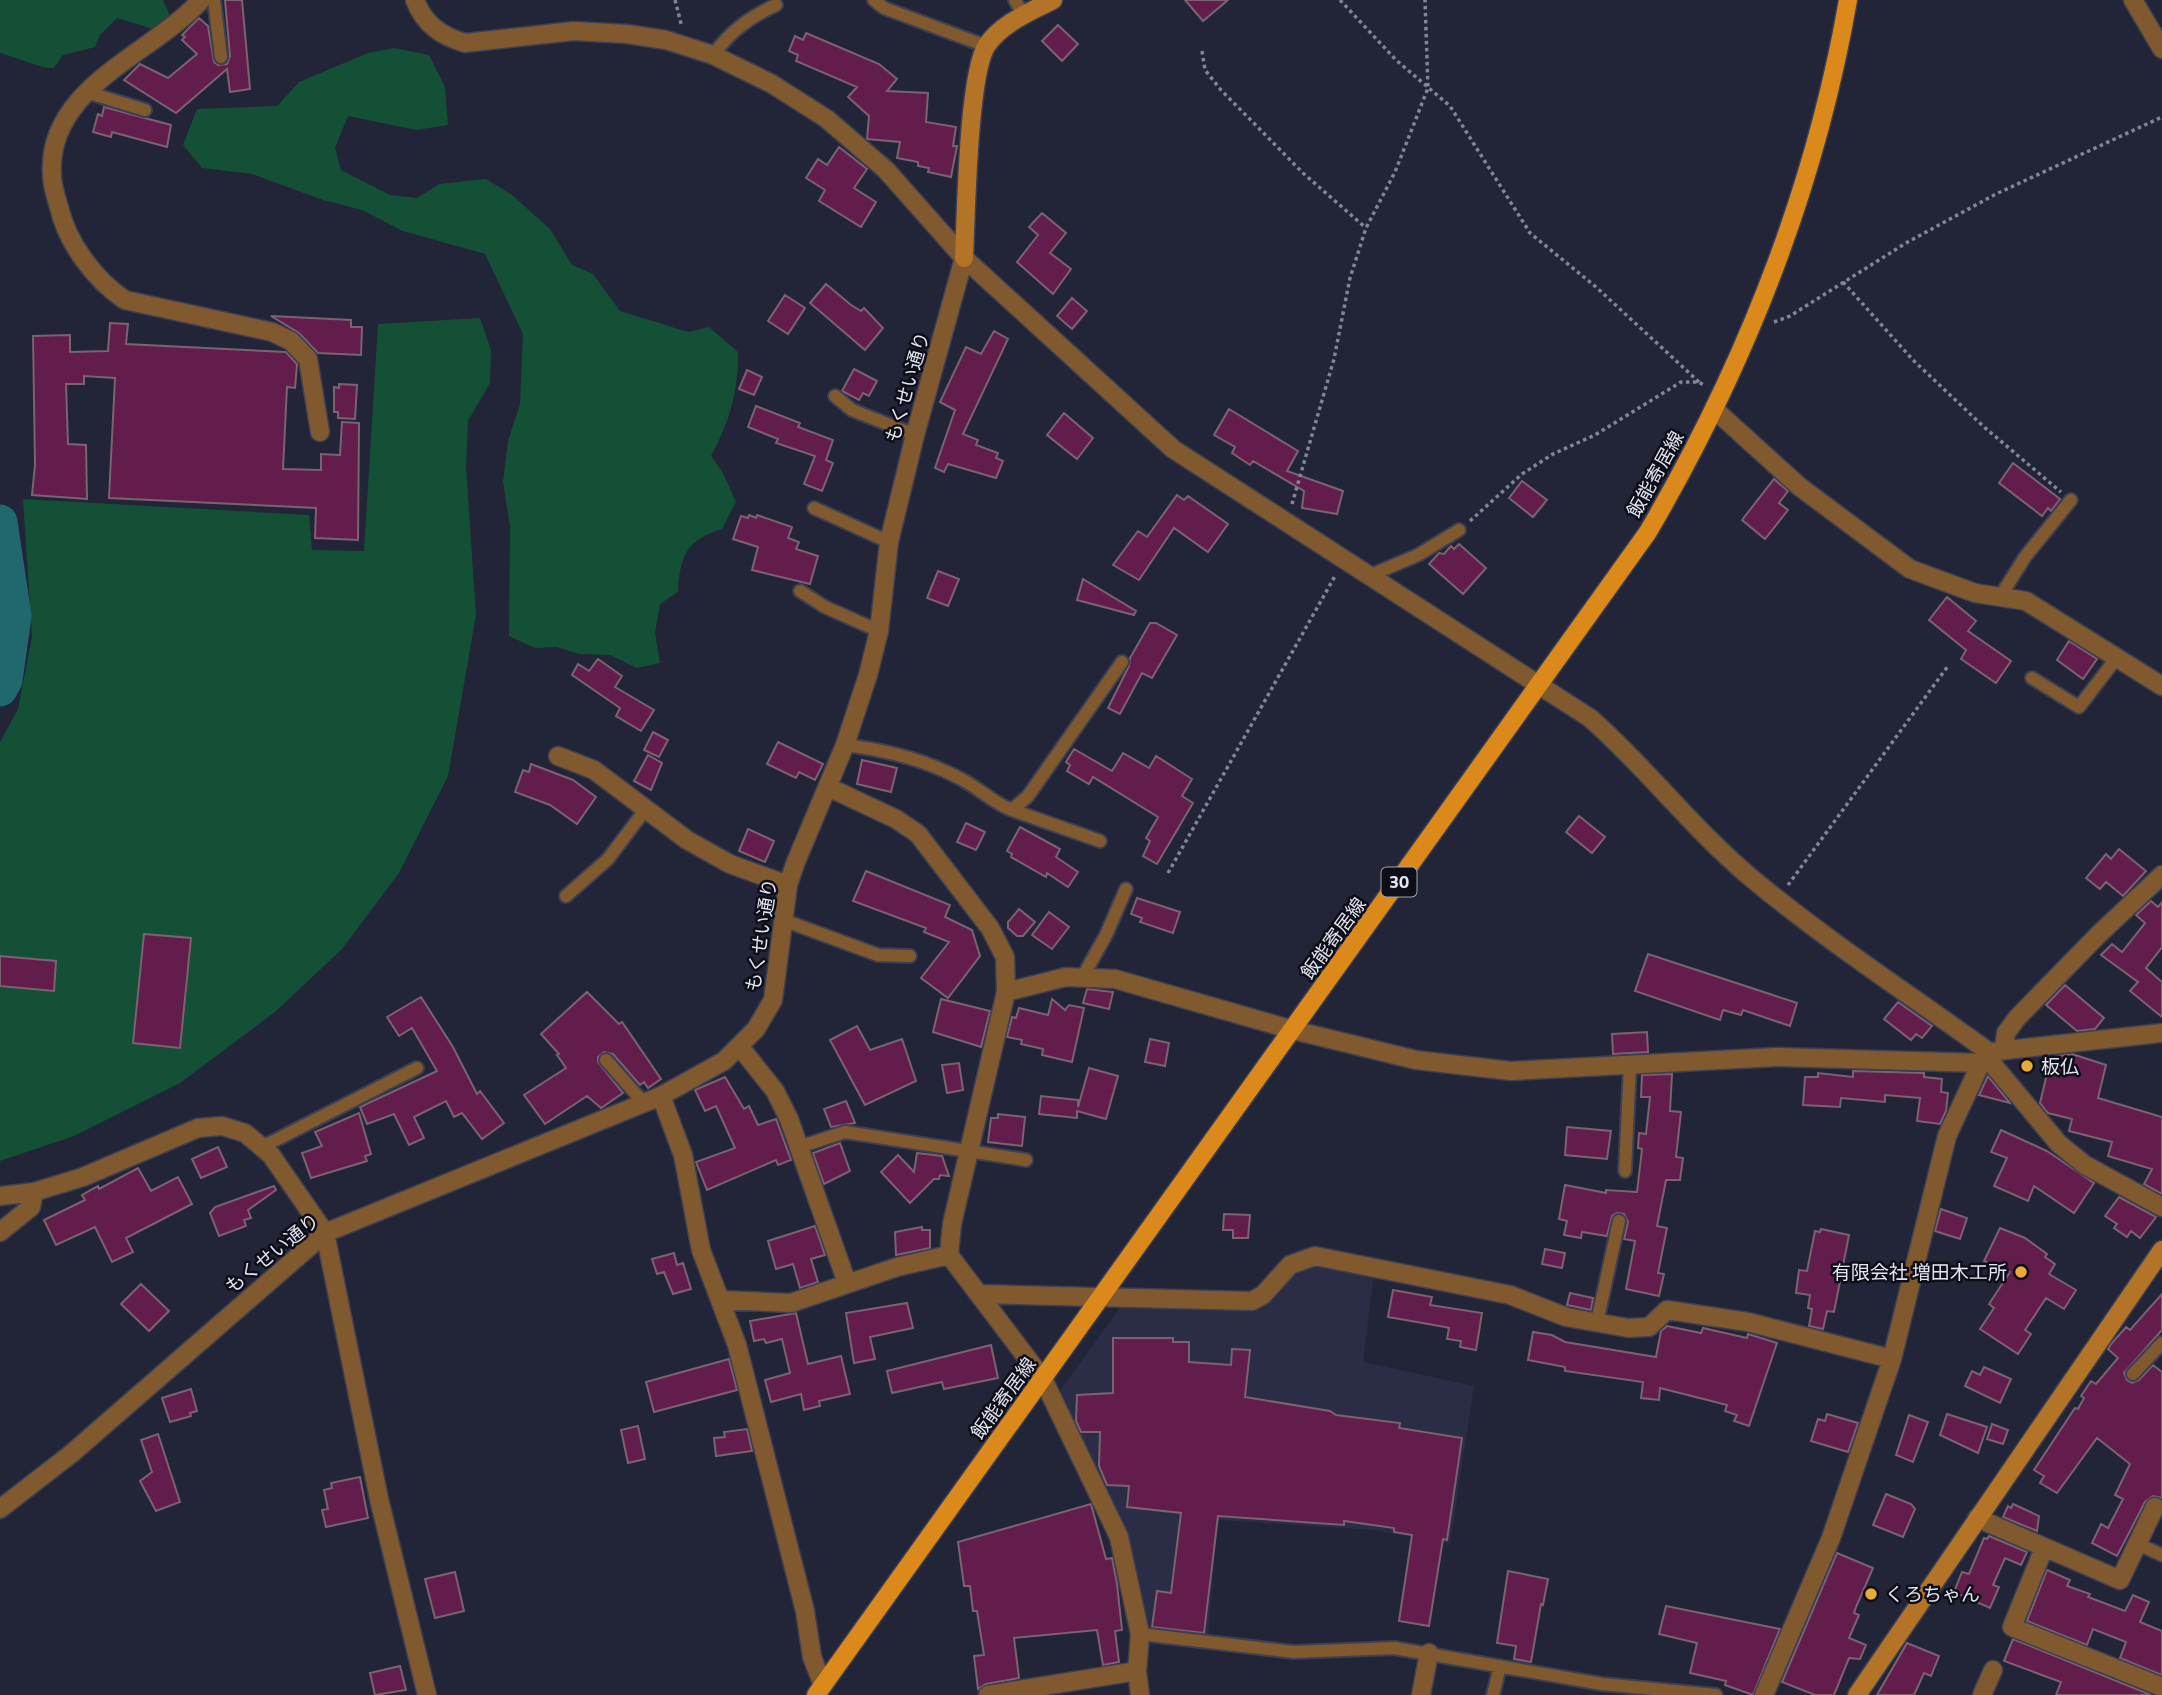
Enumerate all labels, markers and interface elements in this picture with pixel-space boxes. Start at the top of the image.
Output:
street label: もくせい通り [877,328,936,446]
street label: 飯能寄居線 [1619,425,1690,522]
road number: 30 [1382,868,1416,897]
street label: もくせい通り [737,876,784,993]
street label: 飯能寄居線 [1293,891,1372,985]
place label: 板仏 [2041,1051,2079,1080]
marker: 板仏 [2019,1058,2035,1074]
street label: もくせい通り [218,1205,325,1300]
place label: 有限会社 増田木工所 [1832,1257,2007,1286]
marker: 有限会社 増田木工所 [2013,1264,2029,1280]
street label: 飯能寄居線 [963,1351,1042,1445]
place label: くろちゃん [1885,1579,1980,1608]
marker: くろちゃん [1863,1586,1879,1602]

